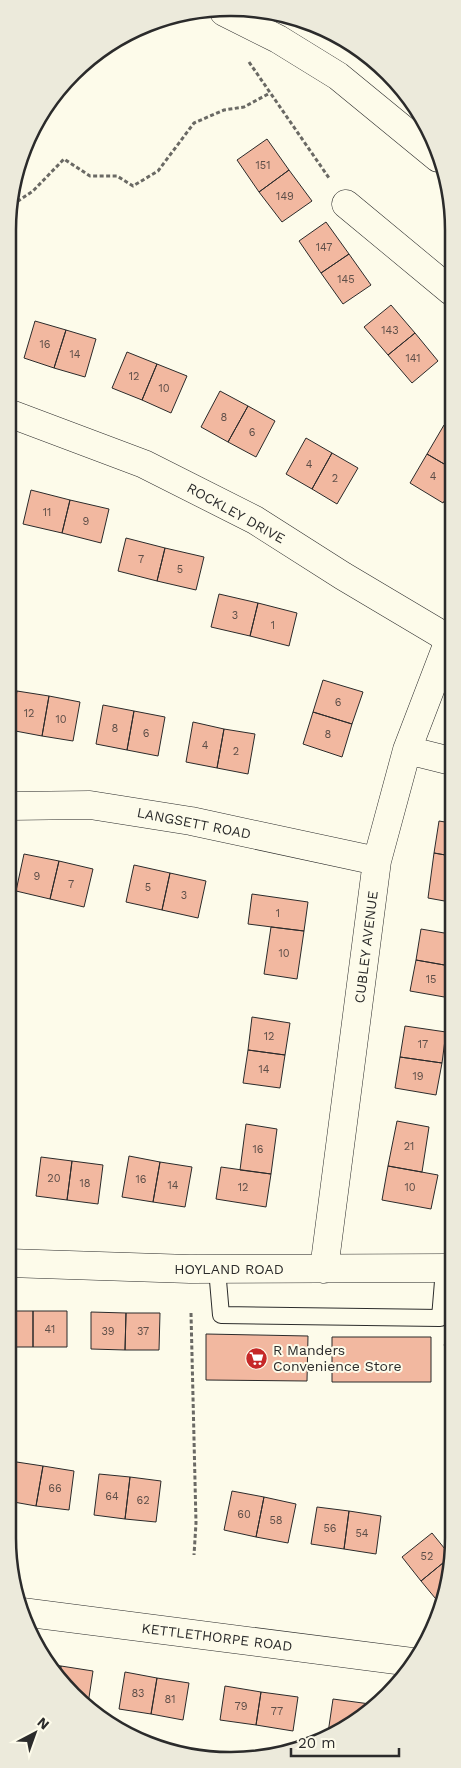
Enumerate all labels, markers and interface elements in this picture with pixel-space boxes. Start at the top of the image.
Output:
house number: 151 [256,159,270,172]
house number: 149 [276,190,294,203]
house number: 147 [316,241,332,254]
house number: 145 [337,273,355,286]
house number: 143 [381,324,399,337]
house number: 16 [40,338,51,351]
house number: 14 [69,348,81,361]
house number: 141 [405,352,421,365]
house number: 12 [129,370,139,383]
house number: 10 [158,382,170,395]
house number: 8 [221,411,228,424]
house number: 6 [249,426,256,439]
house number: 4 [306,458,313,471]
house number: 4 [430,470,437,483]
house number: 2 [332,472,338,485]
street label: ROCKLEY DRIVE [184,479,288,547]
house number: 11 [43,506,51,519]
house number: 9 [83,515,90,528]
house number: 7 [138,553,144,566]
house number: 5 [177,563,183,576]
house number: 3 [232,609,238,622]
house number: 1 [271,619,275,632]
house number: 6 [335,696,342,709]
house number: 12 [24,707,34,720]
house number: 10 [55,713,67,726]
house number: 8 [112,722,119,735]
house number: 6 [143,727,150,740]
house number: 8 [325,728,332,741]
house number: 4 [202,739,209,752]
house number: 2 [233,745,239,758]
street label: LANGSETT ROAD [136,804,252,842]
house number: 9 [34,870,41,883]
house number: 7 [68,878,74,891]
house number: 5 [145,881,151,894]
house number: 3 [181,889,187,902]
street label: CUBLEY AVENUE [351,890,381,1004]
house number: 1 [276,907,280,920]
house number: 10 [278,947,290,960]
house number: 15 [426,973,436,986]
house number: 12 [264,1030,274,1043]
house number: 17 [418,1038,428,1051]
house number: 14 [258,1063,270,1076]
house number: 19 [412,1070,424,1083]
house number: 21 [404,1140,414,1153]
house number: 16 [253,1143,264,1156]
house number: 20 [47,1172,61,1185]
house number: 16 [136,1173,147,1186]
house number: 18 [79,1177,91,1190]
house number: 14 [167,1179,179,1192]
house number: 12 [238,1181,248,1194]
house number: 10 [404,1181,416,1194]
street label: HOYLAND ROAD [174,1261,284,1277]
house number: 41 [45,1323,55,1336]
house number: 39 [101,1325,115,1338]
house number: 37 [137,1325,149,1338]
place label: R Manders Convenience Store [273,1342,401,1374]
supermarket icon: R Manders Convenience Store [245,1346,269,1370]
house number: 66 [48,1482,62,1495]
house number: 64 [105,1490,119,1503]
house number: 62 [136,1494,150,1507]
house number: 60 [237,1508,251,1521]
house number: 58 [269,1514,283,1527]
house number: 56 [323,1522,337,1535]
house number: 54 [355,1527,369,1540]
house number: 52 [421,1550,433,1563]
street label: KETTLETHORPE ROAD [141,1620,293,1654]
house number: 83 [132,1687,144,1700]
house number: 81 [164,1693,176,1706]
house number: 79 [235,1700,248,1713]
house number: 77 [271,1705,283,1718]
north arrow [10,1708,60,1758]
text: N [34,1714,53,1733]
scale bar [291,1726,398,1758]
text: 20 m [298,1734,336,1752]

